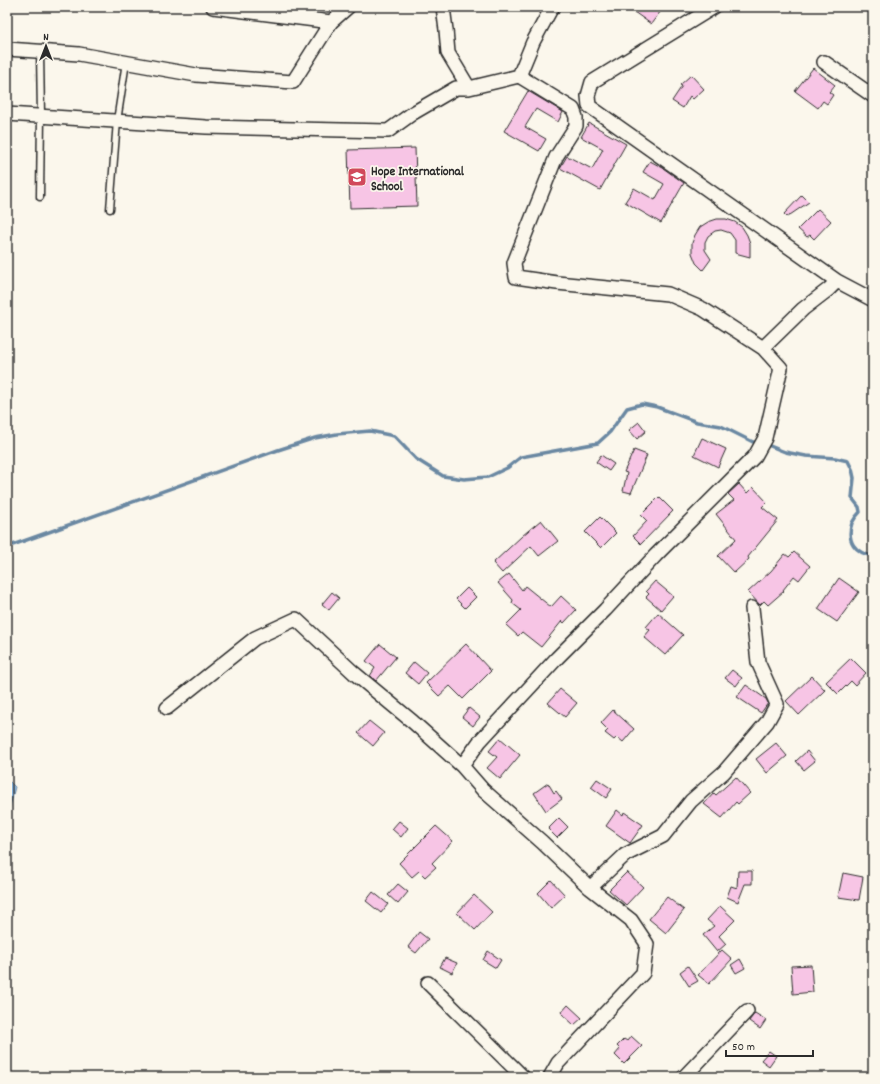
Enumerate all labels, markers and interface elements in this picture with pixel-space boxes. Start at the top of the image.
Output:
north arrow [26,26,66,66]
text: N [43,30,49,46]
place label: Hope International School [371,163,465,197]
school or university icon: Hope International School [346,166,368,188]
scale bar [726,1032,813,1058]
text: 50 m [732,1039,755,1056]

